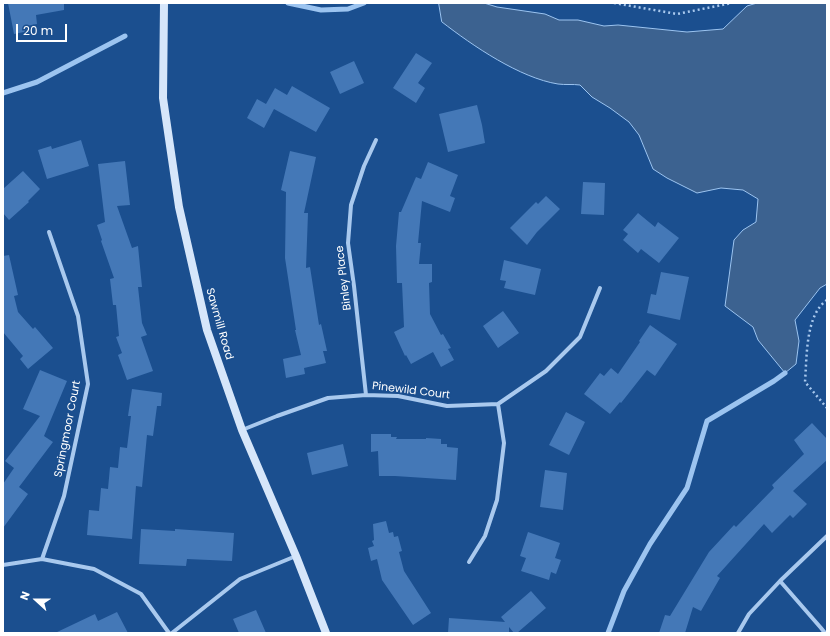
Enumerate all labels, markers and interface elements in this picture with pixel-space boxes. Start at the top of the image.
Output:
scale bar [18,16,69,42]
text: 20 m [23,22,53,39]
street label: Binley Place [333,245,355,311]
street label: Sawmill Road [202,287,236,361]
street label: Springmoor Court [52,379,84,479]
street label: Pinewild Court [371,380,451,402]
north arrow [16,580,56,620]
text: N [16,589,34,602]

